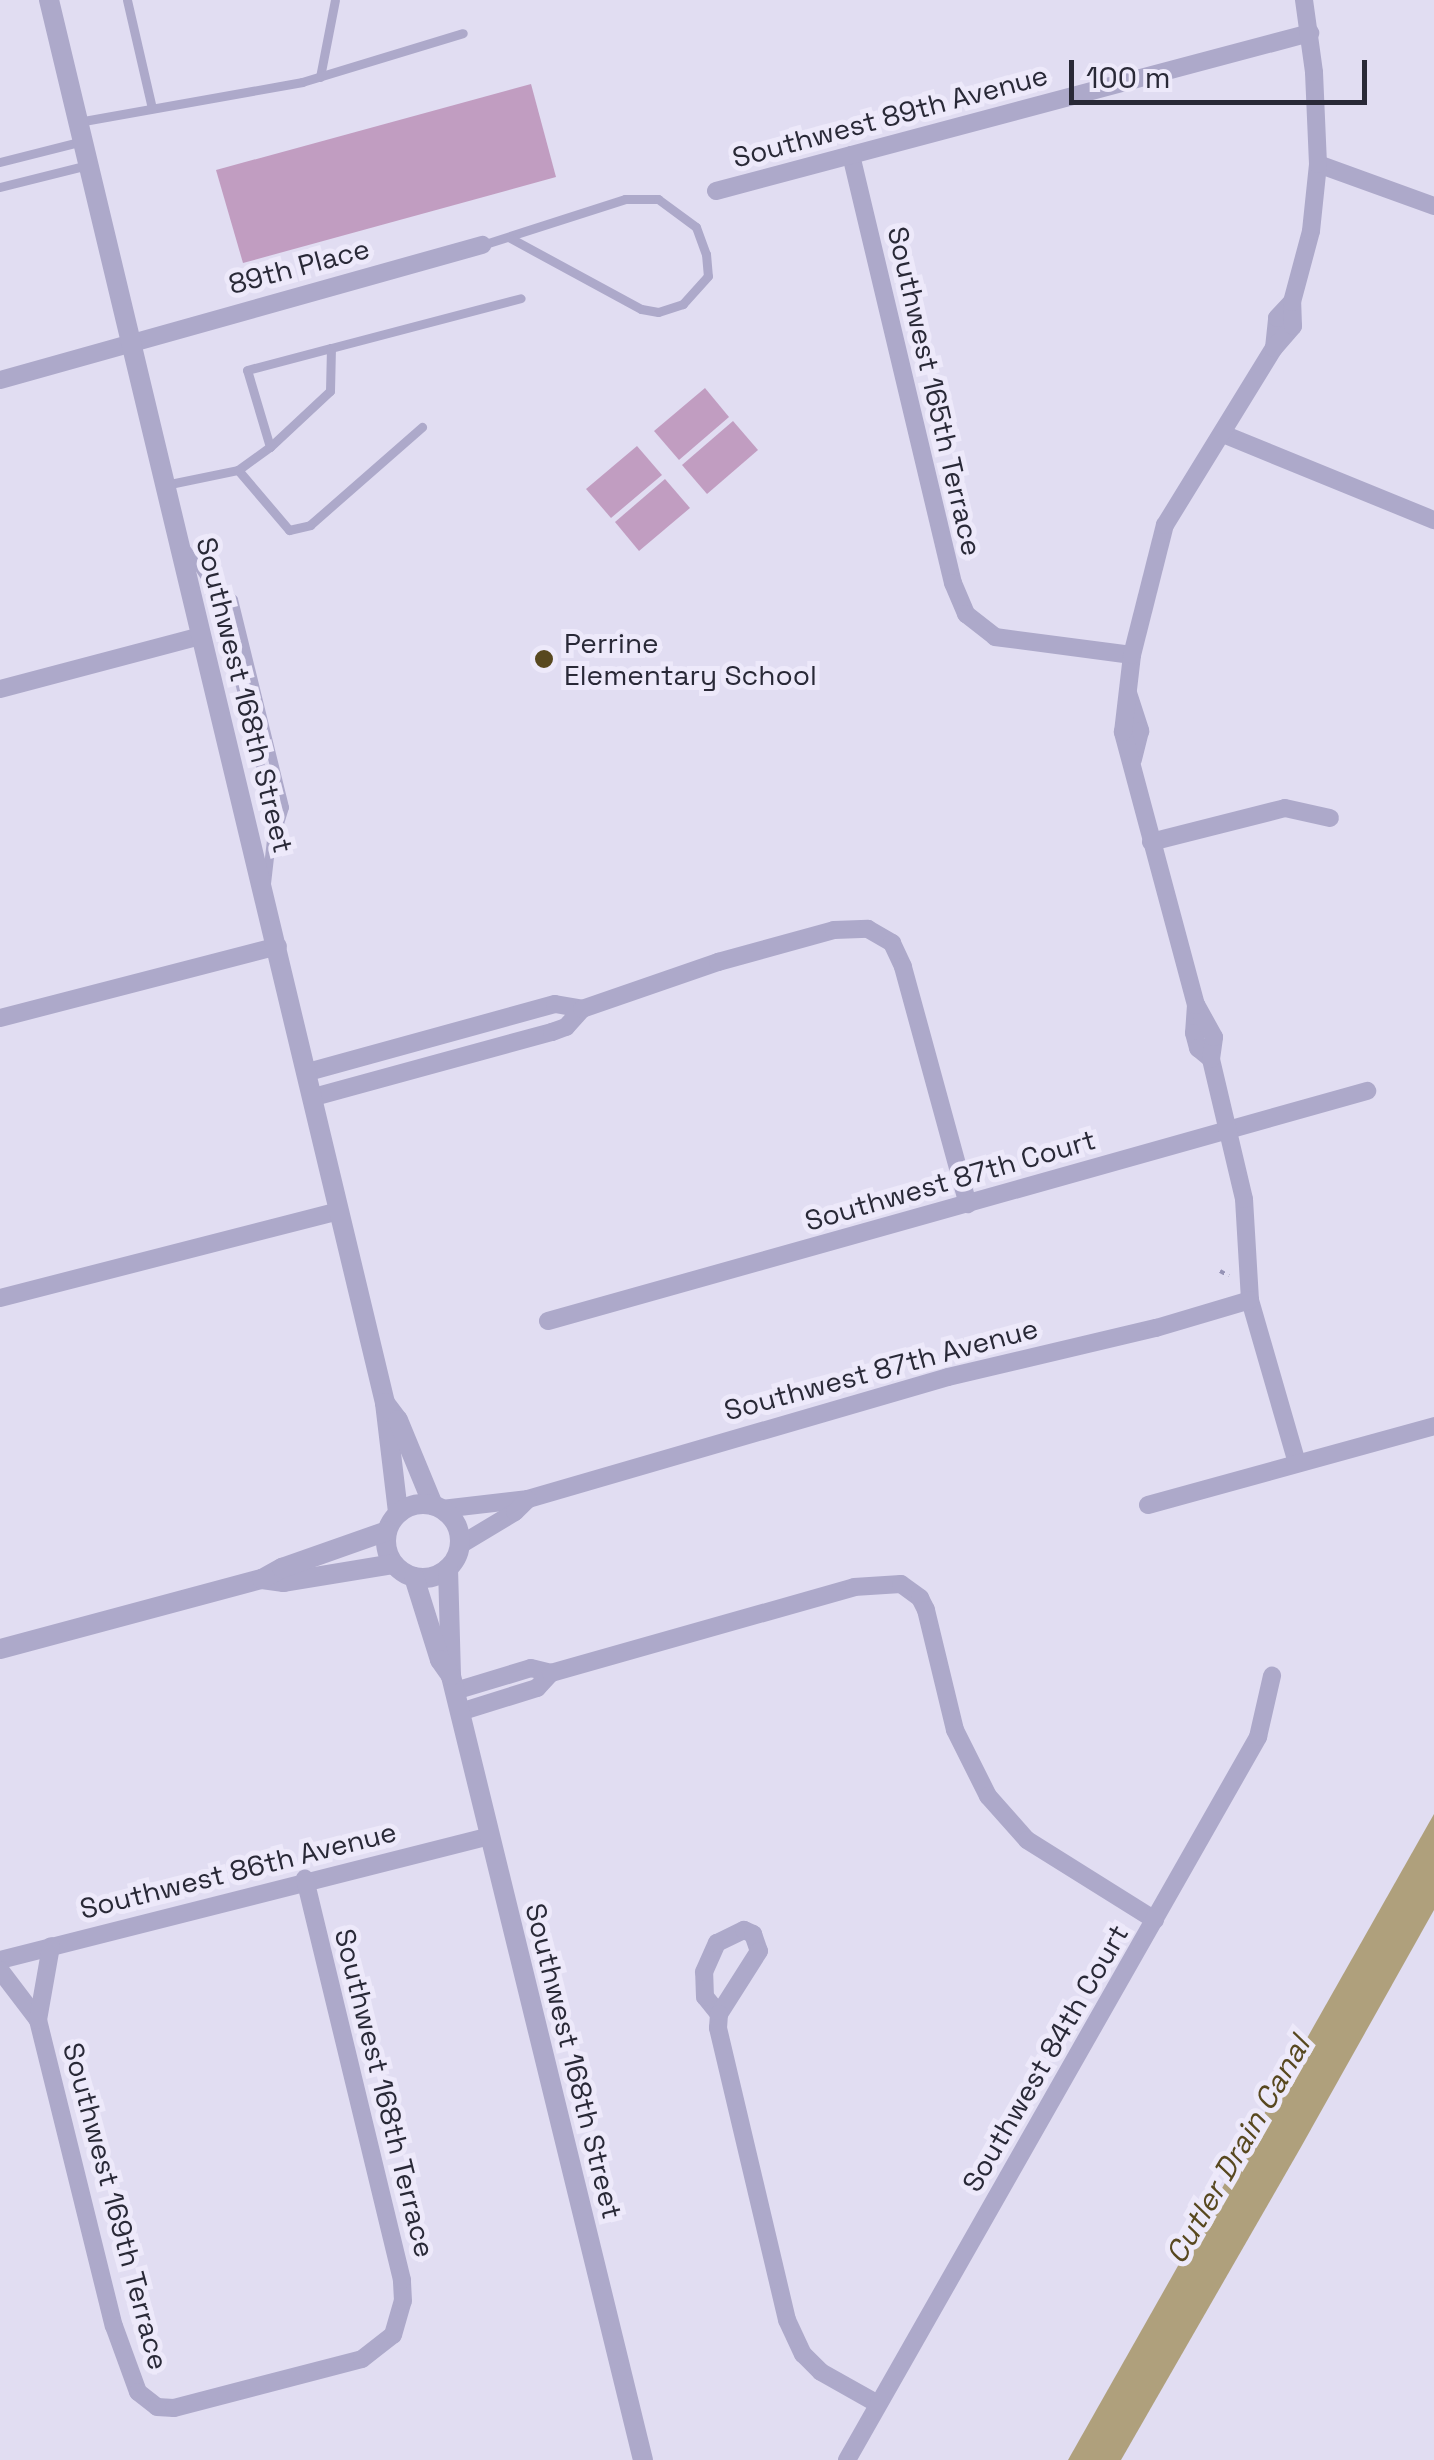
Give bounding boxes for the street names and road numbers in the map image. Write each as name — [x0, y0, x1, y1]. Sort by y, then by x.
street label: Southwest 89th Avenue — [728, 58, 1052, 174]
street label: Southwest 165th Terrace — [881, 223, 989, 559]
street label: 89th Place — [225, 231, 373, 301]
street label: Southwest 168th Street — [190, 534, 300, 856]
street label: Southwest 87th Court — [801, 1122, 1099, 1238]
street label: Southwest 87th Avenue — [720, 1311, 1042, 1427]
street label: Southwest 86th Avenue — [76, 1814, 400, 1926]
street label: Southwest 168th Street — [519, 1900, 629, 2222]
street label: Southwest 84th Court — [955, 1918, 1135, 2198]
street label: Southwest 168th Terrace — [328, 1925, 442, 2261]
street label: Southwest 169th Terrace — [56, 2038, 176, 2374]

